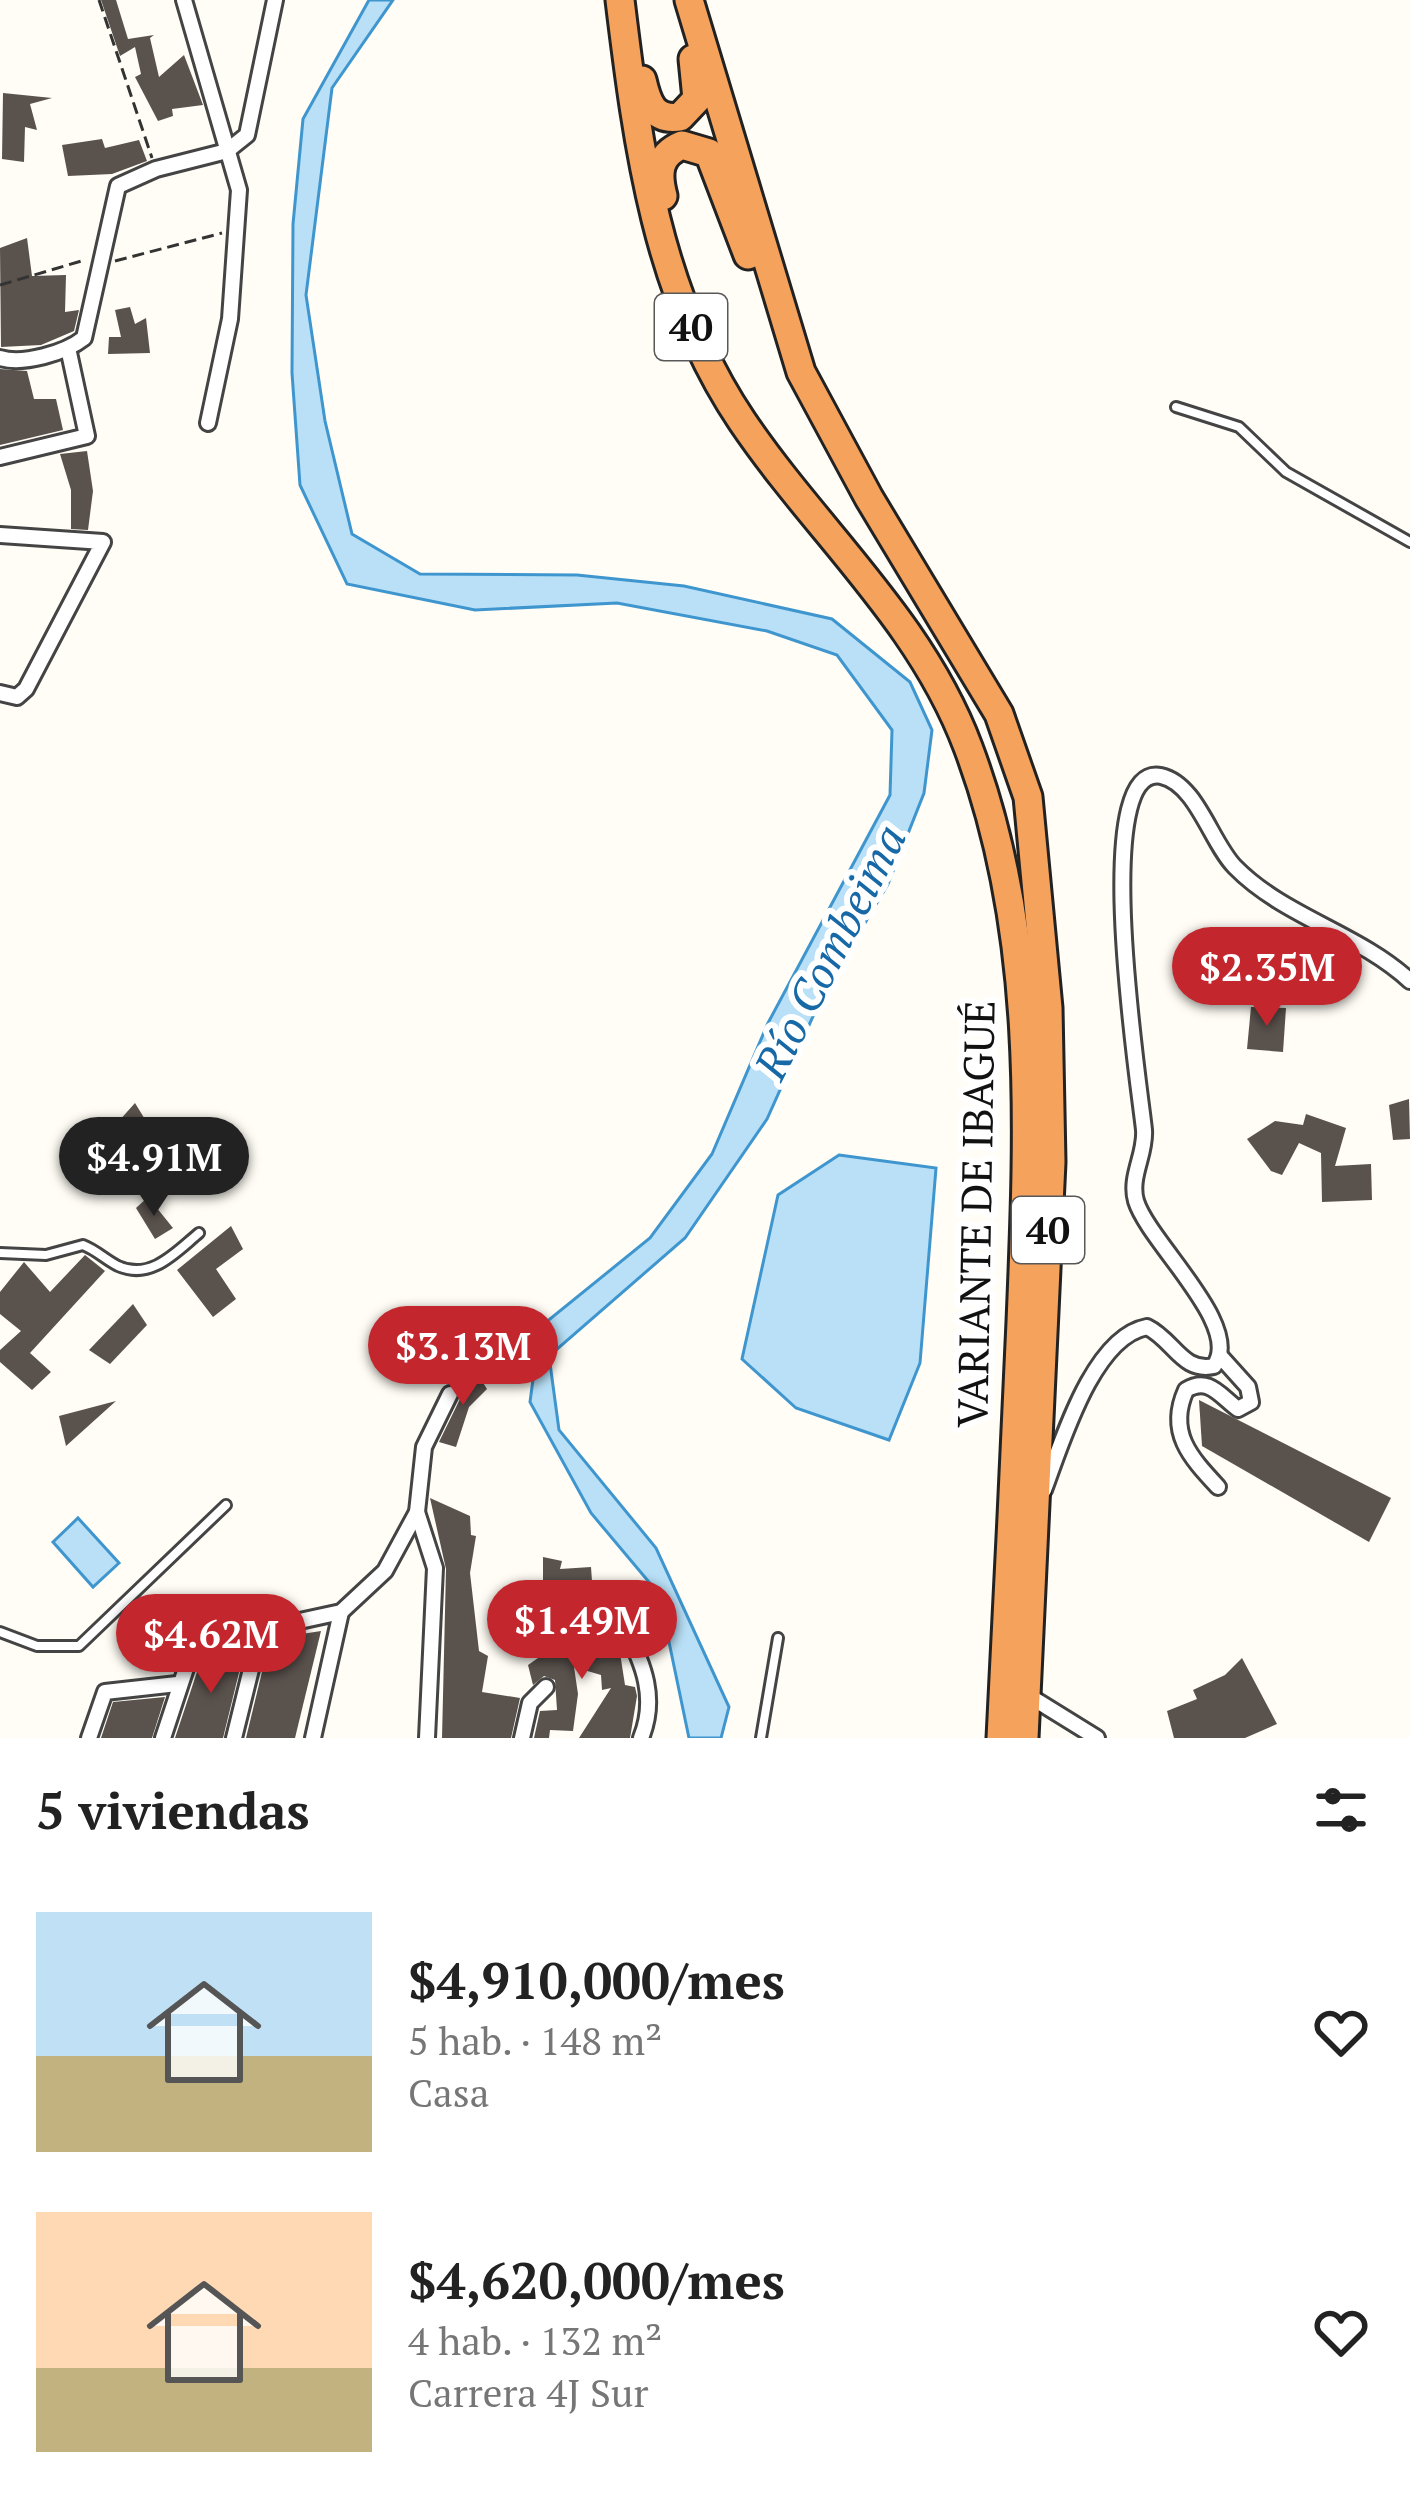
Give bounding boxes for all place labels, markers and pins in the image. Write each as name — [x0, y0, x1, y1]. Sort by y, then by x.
pin: $2.35M — [1169, 927, 1365, 1029]
pin: $4.91M — [56, 1117, 252, 1219]
pin: $3.13M — [365, 1306, 561, 1408]
pin: $1.49M — [484, 1580, 680, 1682]
pin: $4.62M — [113, 1594, 309, 1696]

